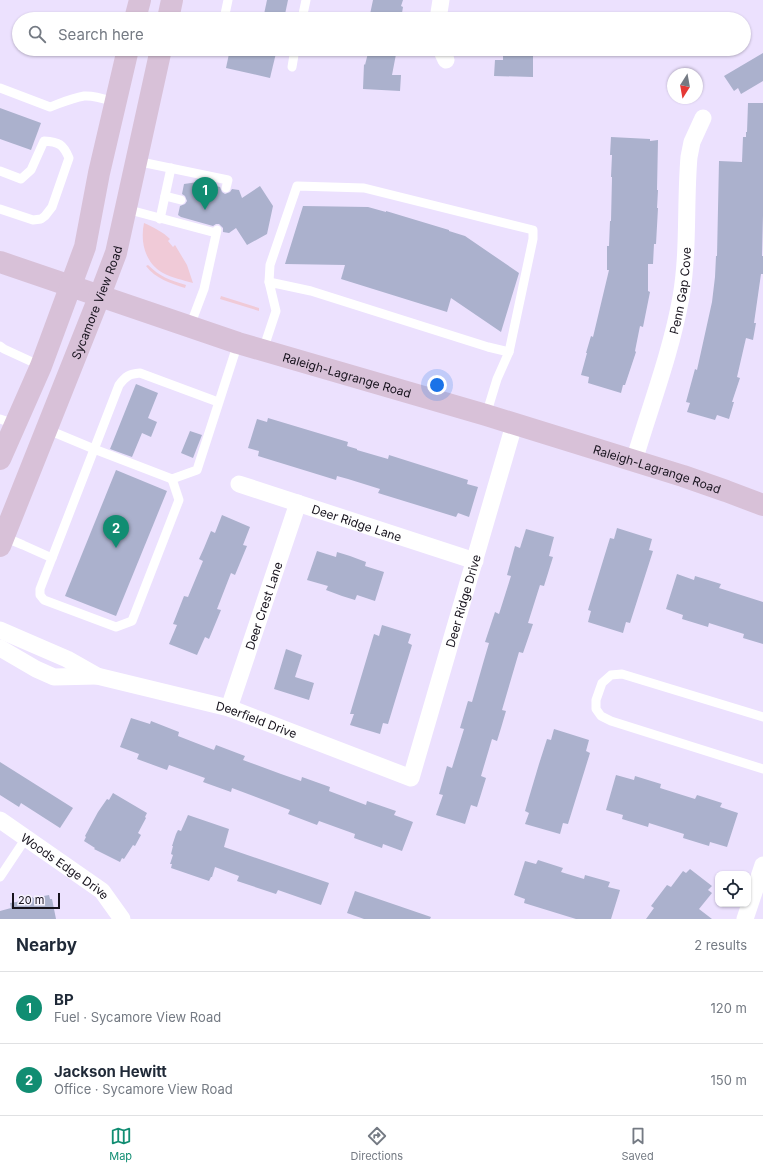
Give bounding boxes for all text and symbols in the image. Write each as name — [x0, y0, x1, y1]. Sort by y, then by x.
search box — [12, 12, 751, 56]
icon: search — [26, 23, 48, 45]
text: Search here — [58, 25, 144, 44]
north arrow — [667, 68, 703, 104]
pin: 1 — [192, 177, 218, 210]
street label: Sycamore View Road — [68, 244, 125, 361]
street label: Penn Gap Cove — [666, 247, 693, 336]
street label: Raleigh-Lagrange Road — [281, 349, 413, 400]
your location — [427, 375, 447, 395]
street label: Raleigh-Lagrange Road — [591, 441, 723, 496]
street label: Deer Ridge Lane — [310, 501, 404, 544]
pin: 2 — [103, 515, 129, 548]
street label: Deer Ridge Drive — [442, 552, 483, 649]
street label: Deer Crest Lane — [242, 560, 285, 652]
street label: Deerfield Drive — [215, 698, 299, 741]
street label: Woods Edge Drive — [18, 830, 113, 902]
map controls — [715, 871, 751, 907]
button: locate — [715, 871, 751, 907]
scale bar — [12, 891, 60, 910]
text: 20 m — [18, 893, 44, 907]
text: Nearby — [16, 935, 77, 955]
text: 2 results — [694, 937, 747, 953]
text: BP — [54, 990, 74, 1009]
text: 1 — [26, 1000, 32, 1016]
text: 120 m — [711, 1000, 747, 1016]
text: Fuel · Sycamore View Road — [54, 1009, 221, 1025]
text: Jackson Hewitt — [54, 1062, 167, 1081]
text: 2 — [25, 1072, 33, 1088]
text: 150 m — [711, 1072, 747, 1088]
text: Office · Sycamore View Road — [54, 1081, 233, 1097]
tab: Map — [109, 1125, 132, 1163]
tab: Directions — [351, 1125, 403, 1163]
tab: Saved — [622, 1125, 654, 1163]

